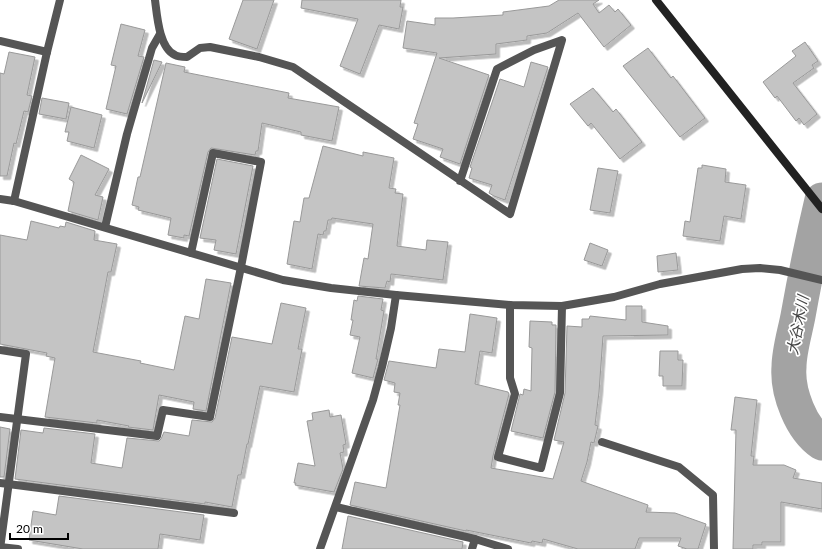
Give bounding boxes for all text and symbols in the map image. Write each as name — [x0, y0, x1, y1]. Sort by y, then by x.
water label: 大谷木川 — [782, 292, 812, 356]
scale bar — [10, 515, 68, 541]
text: 20 m — [16, 521, 43, 536]

